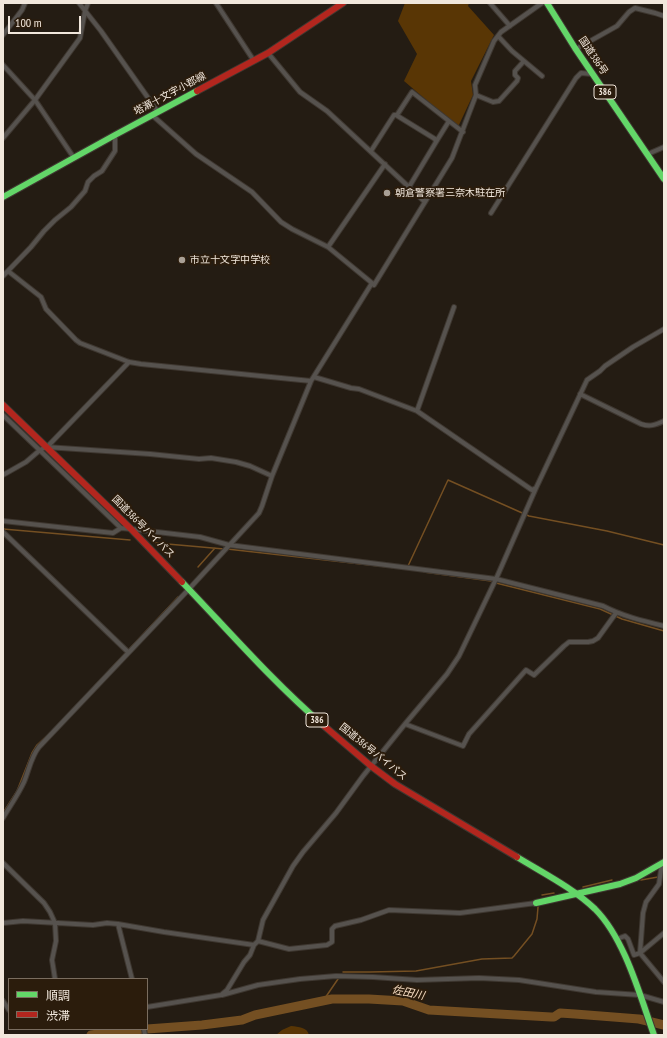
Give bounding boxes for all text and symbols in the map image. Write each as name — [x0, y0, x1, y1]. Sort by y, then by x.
scale bar — [10, 8, 83, 34]
text: 100 m — [15, 15, 42, 30]
street label: 国道386号 — [576, 35, 610, 77]
street label: 塔瀬十文字小郡線 — [132, 70, 208, 118]
road number: 386 — [594, 85, 616, 99]
place label: 朝倉警察署三奈木駐在所 — [395, 187, 505, 199]
marker: 朝倉警察署三奈木駐在所 — [382, 188, 392, 198]
place label: 市立十文字中学校 — [190, 254, 270, 266]
marker: 市立十文字中学校 — [177, 255, 187, 265]
street label: 国道386号バイパス — [109, 493, 177, 561]
road number: 386 — [306, 713, 328, 727]
street label: 国道386号バイパス — [337, 721, 409, 783]
legend — [8, 978, 148, 1030]
water label: 佐田川 — [390, 983, 426, 1003]
text: 順調 — [46, 988, 70, 1003]
text: 渋滞 — [46, 1008, 70, 1023]

